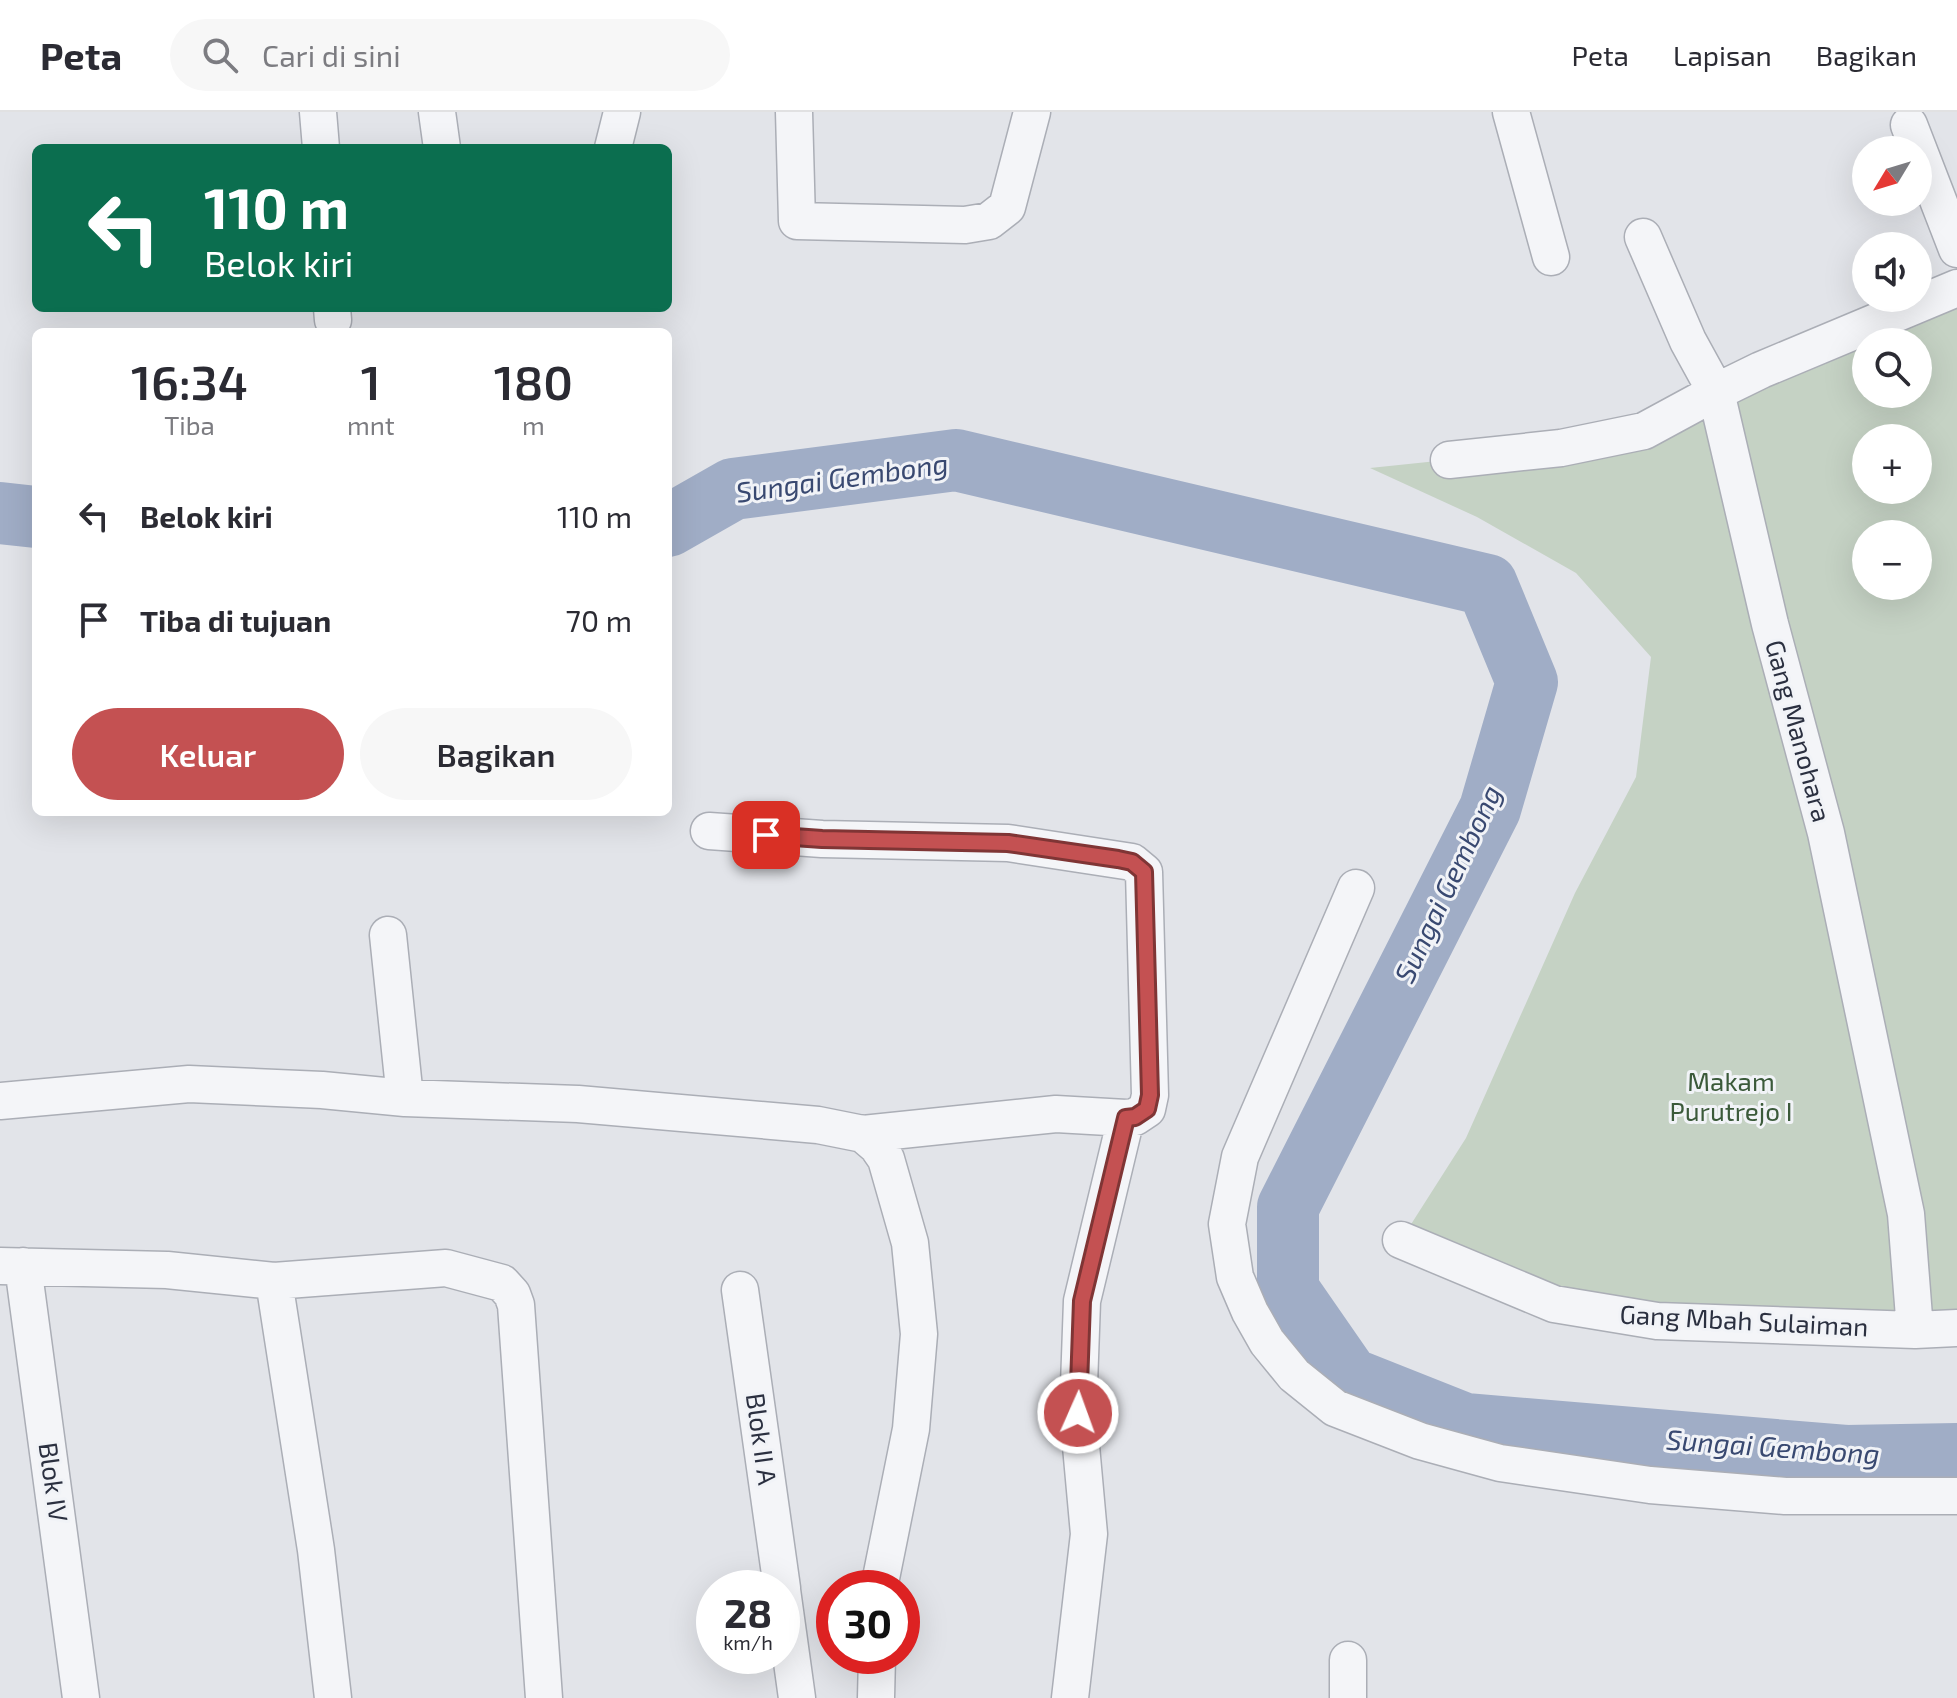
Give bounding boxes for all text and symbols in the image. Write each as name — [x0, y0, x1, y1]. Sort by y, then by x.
search box — [170, 19, 730, 91]
text: Peta — [40, 32, 122, 78]
icon: search — [198, 33, 242, 77]
text: Cari di sini — [262, 37, 401, 73]
text: Peta — [1572, 38, 1629, 72]
text: Lapisan — [1673, 38, 1772, 72]
text: Bagikan — [1816, 38, 1917, 72]
north arrow — [1852, 136, 1932, 216]
map controls — [1852, 136, 1932, 600]
text: 110 m — [204, 173, 349, 240]
icon: left — [72, 176, 176, 280]
button: sound — [1852, 232, 1932, 312]
text: Belok kiri — [204, 241, 353, 284]
button: search — [1852, 328, 1932, 408]
text: 16:34 — [131, 352, 248, 410]
text: 1 — [361, 352, 381, 410]
text: 180 — [494, 352, 573, 410]
text: Tiba — [164, 409, 215, 440]
text: mnt — [347, 409, 395, 440]
text: m — [522, 409, 545, 440]
button: + — [1852, 424, 1932, 504]
water label: Sungai Gembong — [734, 445, 950, 509]
icon: left — [72, 494, 116, 538]
text: Belok kiri — [140, 498, 273, 534]
text: 110 m — [557, 498, 632, 534]
button: − — [1852, 520, 1932, 600]
icon: arrive — [72, 598, 116, 642]
text: Tiba di tujuan — [140, 602, 331, 638]
text: 70 m — [566, 602, 632, 638]
street label: Gang Manohara — [1760, 636, 1839, 825]
button: Keluar — [72, 708, 344, 800]
button: Bagikan — [360, 708, 632, 800]
water label: Sungai Gembong — [1386, 779, 1508, 988]
pin — [732, 801, 800, 869]
icon: arrive — [744, 813, 788, 857]
park label: Makam Purutrejo I — [1669, 1065, 1793, 1126]
street label: Gang Mbah Sulaiman — [1619, 1298, 1869, 1341]
position arrow — [1036, 1371, 1120, 1455]
street label: Blok II A — [741, 1391, 784, 1487]
water label: Sungai Gembong — [1665, 1422, 1881, 1470]
street label: Blok IV — [34, 1440, 75, 1524]
speed limit sign: 30 — [816, 1570, 920, 1674]
text: 28 — [724, 1588, 772, 1636]
text: km/h — [723, 1630, 773, 1654]

